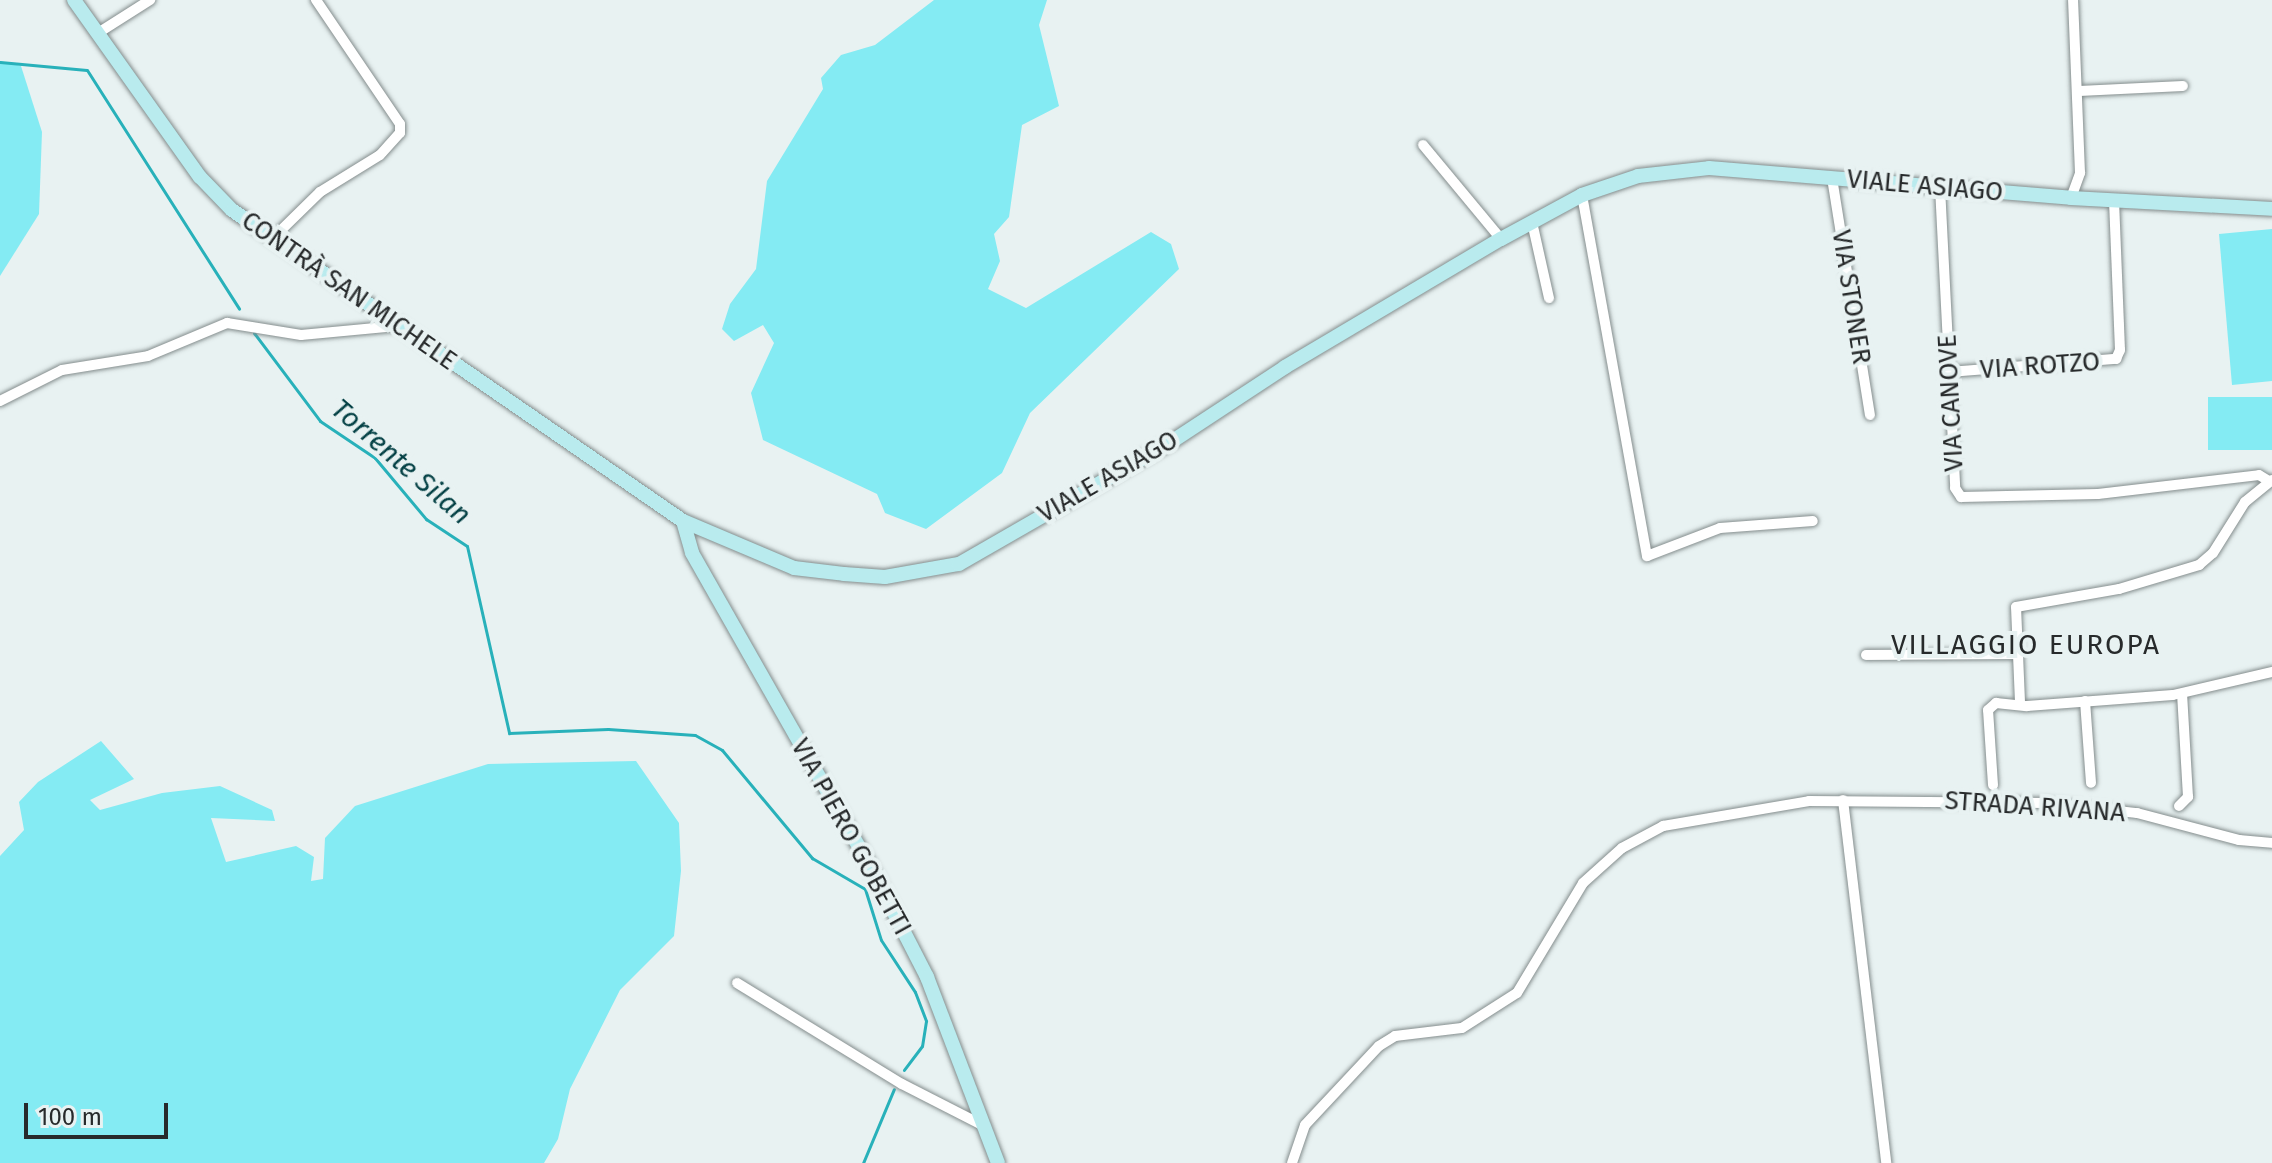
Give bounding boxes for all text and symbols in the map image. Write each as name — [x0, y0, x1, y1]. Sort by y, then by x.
street label: VIALE ASIAGO — [1846, 164, 2004, 208]
street label: CONTRÀ SAN MICHELE — [236, 205, 462, 377]
street label: VIA STONER — [1825, 228, 1877, 366]
street label: VIA CANOVE — [1932, 334, 1970, 472]
street label: VIA ROTZO — [1979, 346, 2101, 386]
water label: Torrente Silan — [324, 392, 478, 532]
street label: VIALE ASIAGO — [1032, 424, 1184, 530]
district label: VILLAGGIO EUROPA — [1891, 628, 2161, 662]
street label: VIA PIERO GOBETTI — [784, 733, 918, 941]
street label: STRADA RIVANA — [1944, 785, 2126, 829]
scale bar — [28, 1087, 172, 1137]
text: 100 m — [38, 1103, 102, 1131]

